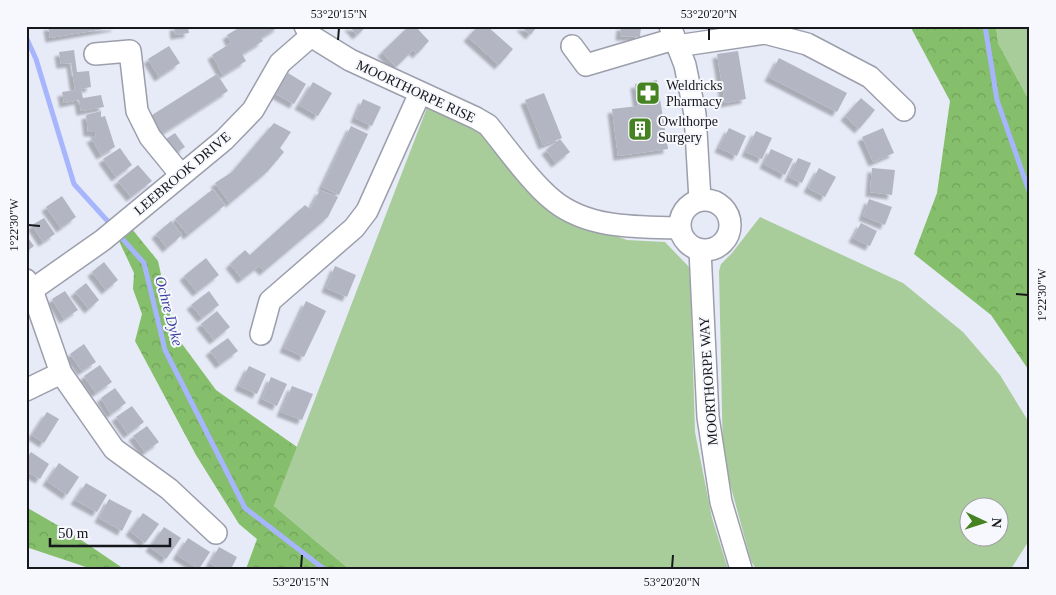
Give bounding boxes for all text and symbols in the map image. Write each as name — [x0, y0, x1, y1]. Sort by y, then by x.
text: 53°20'15"N — [311, 7, 368, 21]
text: 53°20'20"N — [681, 7, 738, 21]
street label: MOORTHORPE RISE — [354, 57, 478, 126]
place label: Weldricks Pharmacy — [666, 78, 722, 109]
pharmacy icon: Weldricks Pharmacy — [635, 80, 661, 106]
place label: Owlthorpe Surgery — [658, 114, 718, 145]
building icon: Owlthorpe Surgery — [627, 116, 653, 142]
street label: LEEBROOK DRIVE — [131, 129, 233, 218]
text: 1°22'30"W — [7, 198, 21, 252]
text: 1°22'30"W — [1035, 268, 1049, 322]
water label: Ochre Dyke — [152, 274, 186, 348]
street label: MOORTHORPE WAY — [697, 316, 720, 446]
north arrow — [958, 498, 1008, 548]
scale bar — [50, 515, 170, 547]
text: N — [989, 517, 1004, 528]
text: 50 m — [58, 525, 89, 541]
text: 53°20'15"N — [273, 575, 330, 589]
text: 53°20'20"N — [644, 575, 701, 589]

